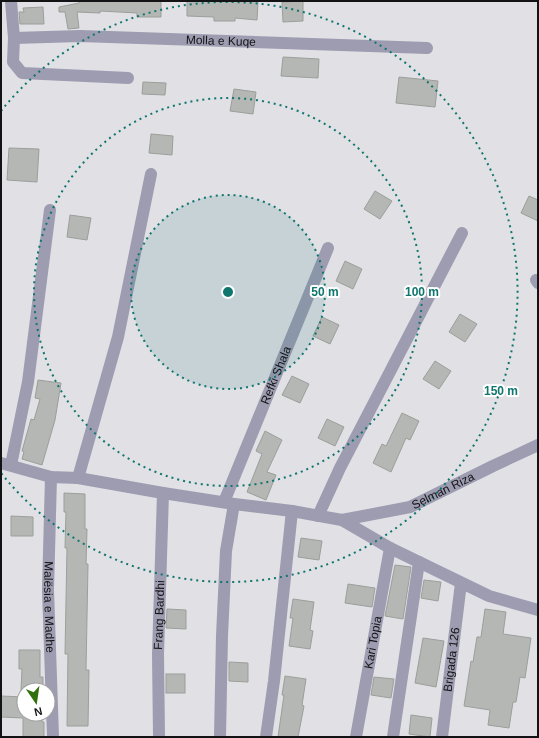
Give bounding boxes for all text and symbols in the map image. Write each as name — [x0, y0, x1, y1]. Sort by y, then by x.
street label: Molla e Kuqe — [186, 33, 257, 49]
centre of rings — [221, 285, 235, 299]
text: 50 m — [311, 285, 339, 299]
text: 100 m — [405, 285, 439, 299]
street label: Refki Shala — [258, 344, 294, 406]
text: 150 m — [484, 384, 518, 398]
street label: Selman Riza — [409, 469, 477, 512]
street label: Malësia e Madhe — [41, 561, 57, 653]
street label: Frang Bardhi — [151, 580, 167, 650]
street label: Kari Topia — [361, 615, 385, 670]
street label: Brigada 126 — [441, 626, 463, 693]
north arrow — [16, 682, 56, 722]
text: N — [33, 705, 43, 718]

